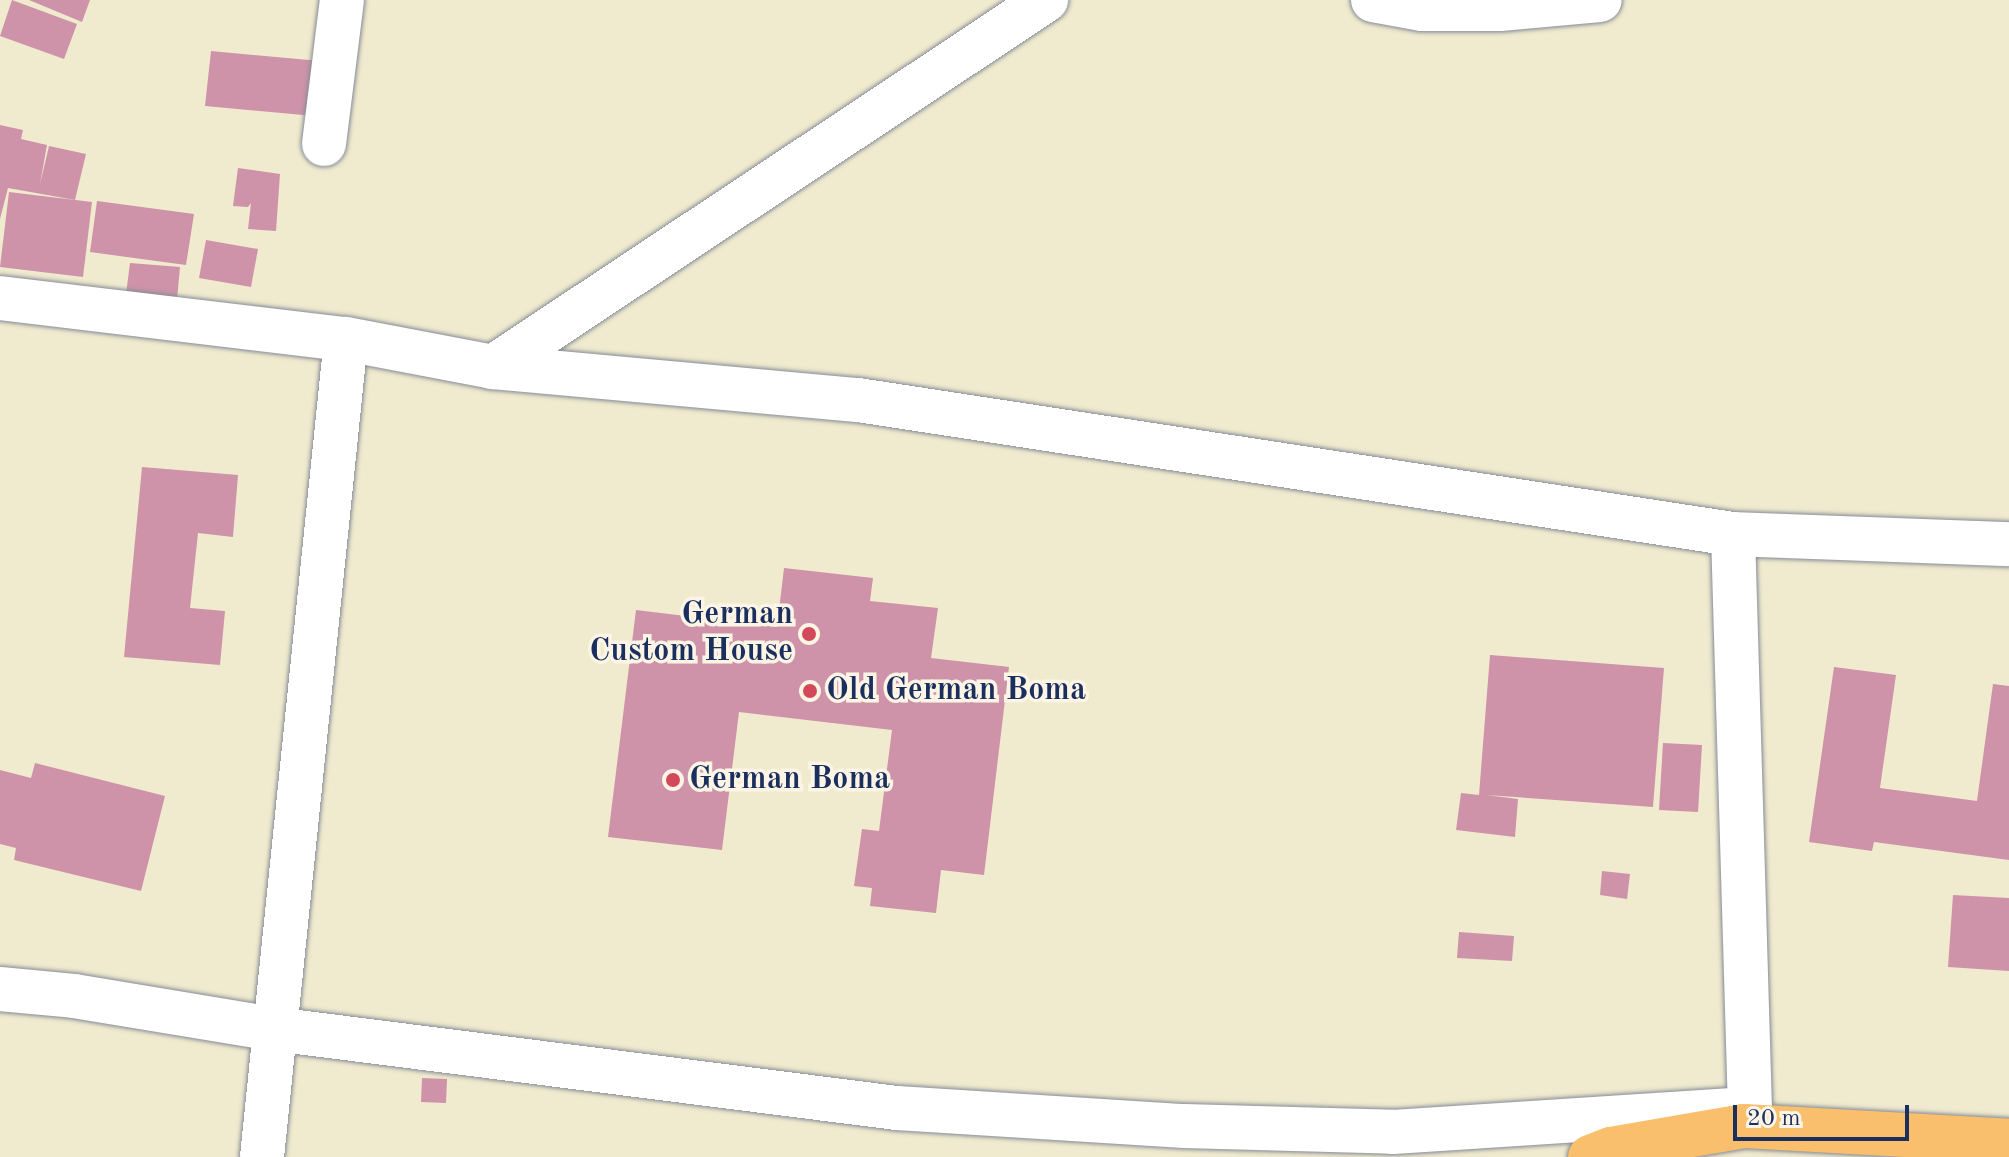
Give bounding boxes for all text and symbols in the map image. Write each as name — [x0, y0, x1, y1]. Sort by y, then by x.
place label: German Custom House — [589, 597, 793, 672]
marker: German Custom House — [800, 625, 818, 643]
place label: Old German Boma — [826, 672, 1086, 710]
marker: Old German Boma — [801, 682, 819, 700]
place label: German Boma — [689, 761, 890, 799]
marker: German Boma — [664, 771, 682, 789]
scale bar — [1737, 1089, 1913, 1139]
text: 20 m — [1747, 1107, 1801, 1131]

